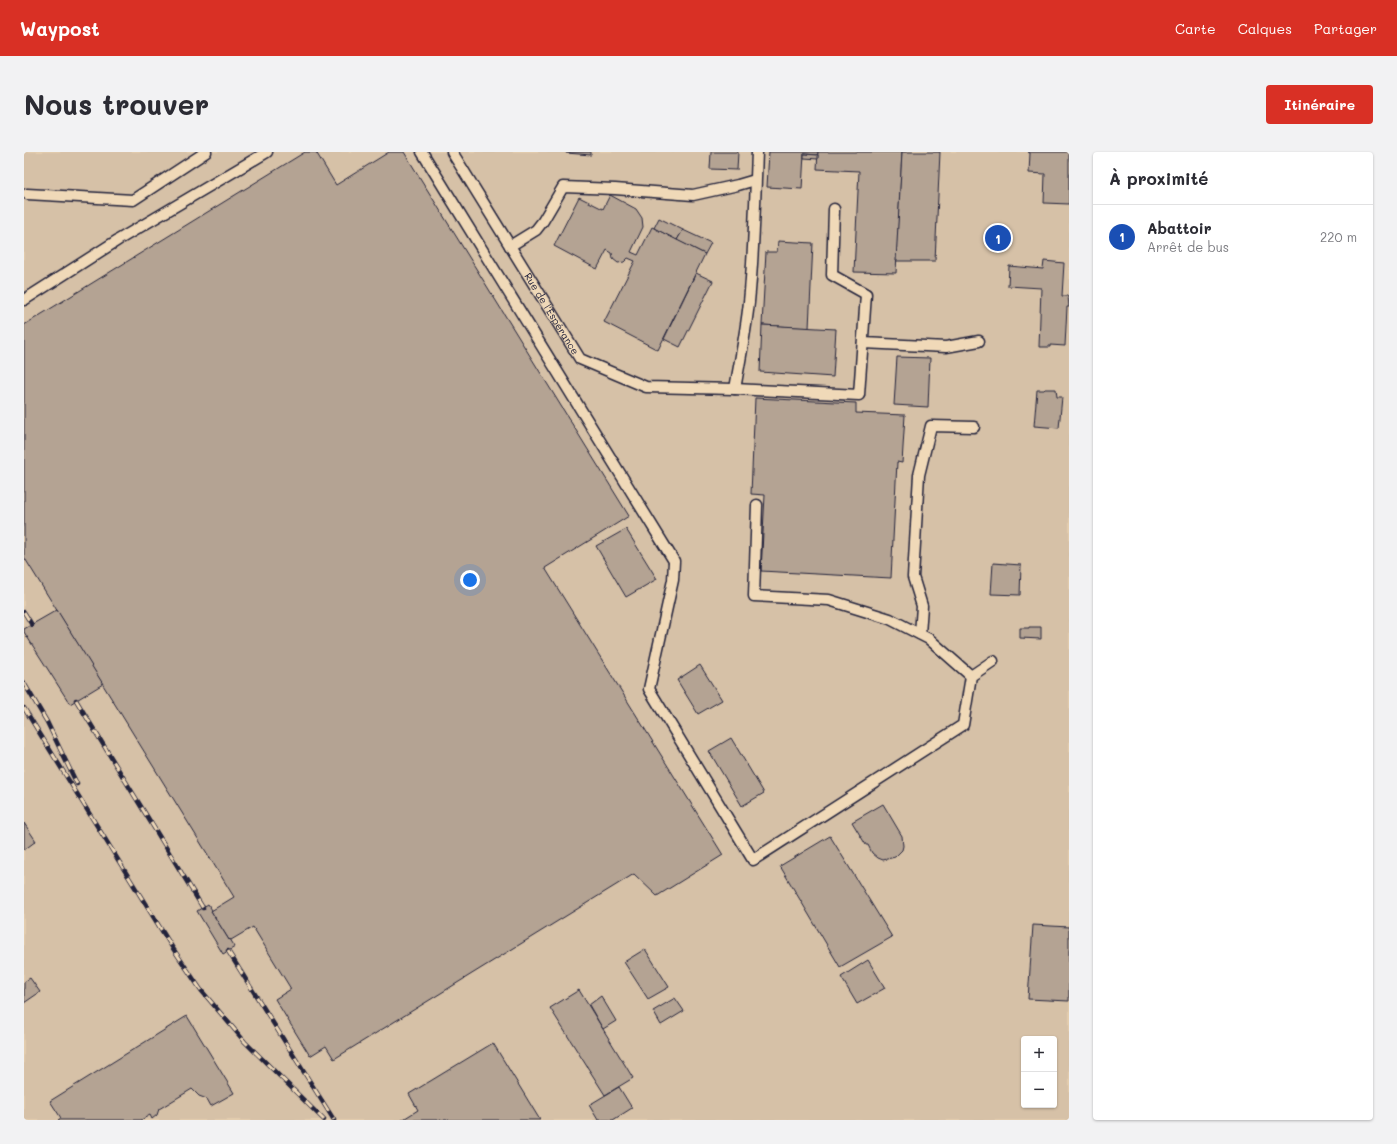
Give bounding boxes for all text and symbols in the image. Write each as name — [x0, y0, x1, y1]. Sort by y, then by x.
text: Waypost — [20, 16, 100, 41]
text: Carte — [1175, 19, 1216, 38]
text: Calques — [1238, 19, 1292, 38]
text: Partager — [1314, 19, 1377, 38]
button: Itinéraire — [1266, 85, 1373, 124]
text: Nous trouver — [24, 86, 209, 122]
text: À proximité — [1109, 167, 1208, 189]
text: Abattoir — [1147, 218, 1212, 238]
pin: 1 — [985, 223, 1011, 253]
text: 1 — [1119, 228, 1125, 245]
text: 220 m — [1320, 228, 1357, 245]
text: Arrêt de bus — [1147, 238, 1229, 255]
street label: Rue de l'Espérance — [521, 270, 583, 357]
your location — [460, 570, 480, 590]
map controls — [1021, 1036, 1057, 1108]
button: + — [1021, 1036, 1057, 1072]
button: − — [1021, 1072, 1057, 1108]

